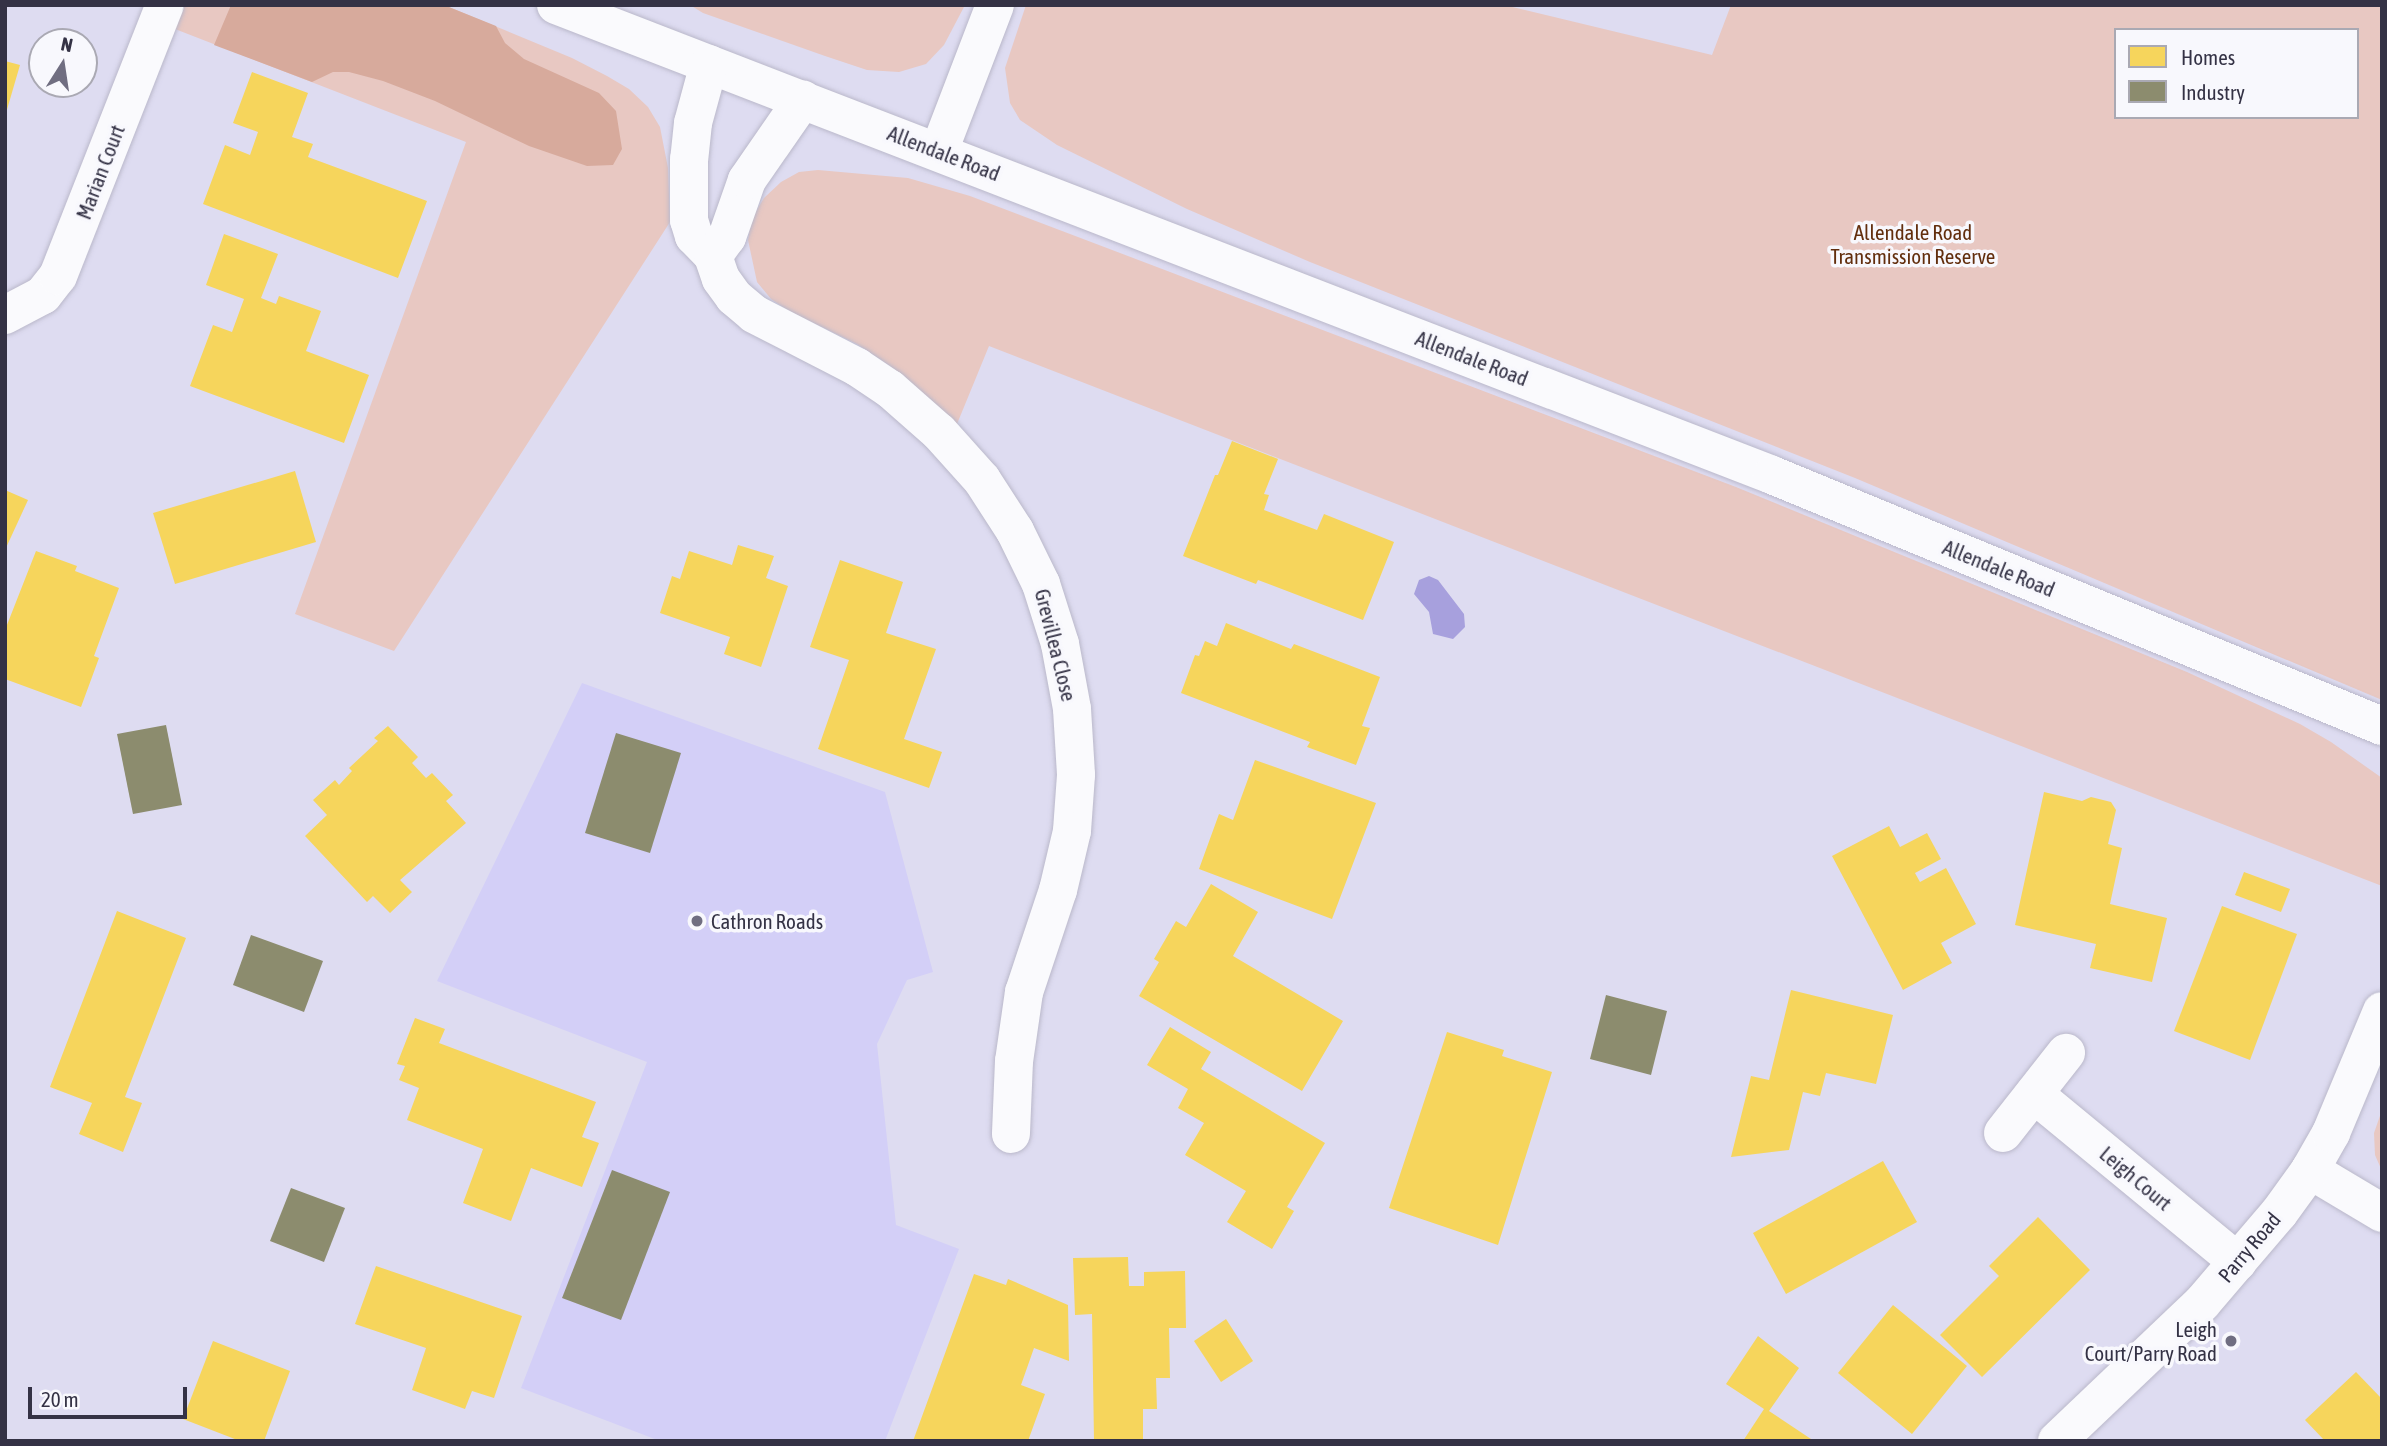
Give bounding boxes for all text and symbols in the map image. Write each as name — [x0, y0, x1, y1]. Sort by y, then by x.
north arrow — [28, 28, 98, 98]
legend — [2114, 28, 2359, 119]
text: N — [59, 32, 75, 56]
text: Homes — [2181, 45, 2235, 69]
text: Industry — [2181, 80, 2245, 104]
street label: Allendale Road — [884, 120, 1004, 186]
street label: Marian Court — [70, 121, 130, 223]
park label: Allendale Road Transmission Reserve — [1831, 219, 1995, 269]
street label: Allendale Road — [1412, 325, 1532, 391]
street label: Allendale Road — [1939, 534, 2059, 602]
street label: Grevillea Close — [1030, 586, 1082, 704]
place label: Cathron Roads — [711, 908, 823, 934]
marker: Cathron Roads — [689, 913, 705, 929]
street label: Leigh Court — [2095, 1141, 2177, 1215]
street label: Parry Road — [2212, 1207, 2286, 1287]
place label: Leigh Court/Parry Road — [2085, 1316, 2217, 1366]
marker: Leigh Court/Parry Road — [2223, 1333, 2239, 1349]
scale bar — [32, 1372, 191, 1416]
text: 20 m — [41, 1387, 79, 1411]

